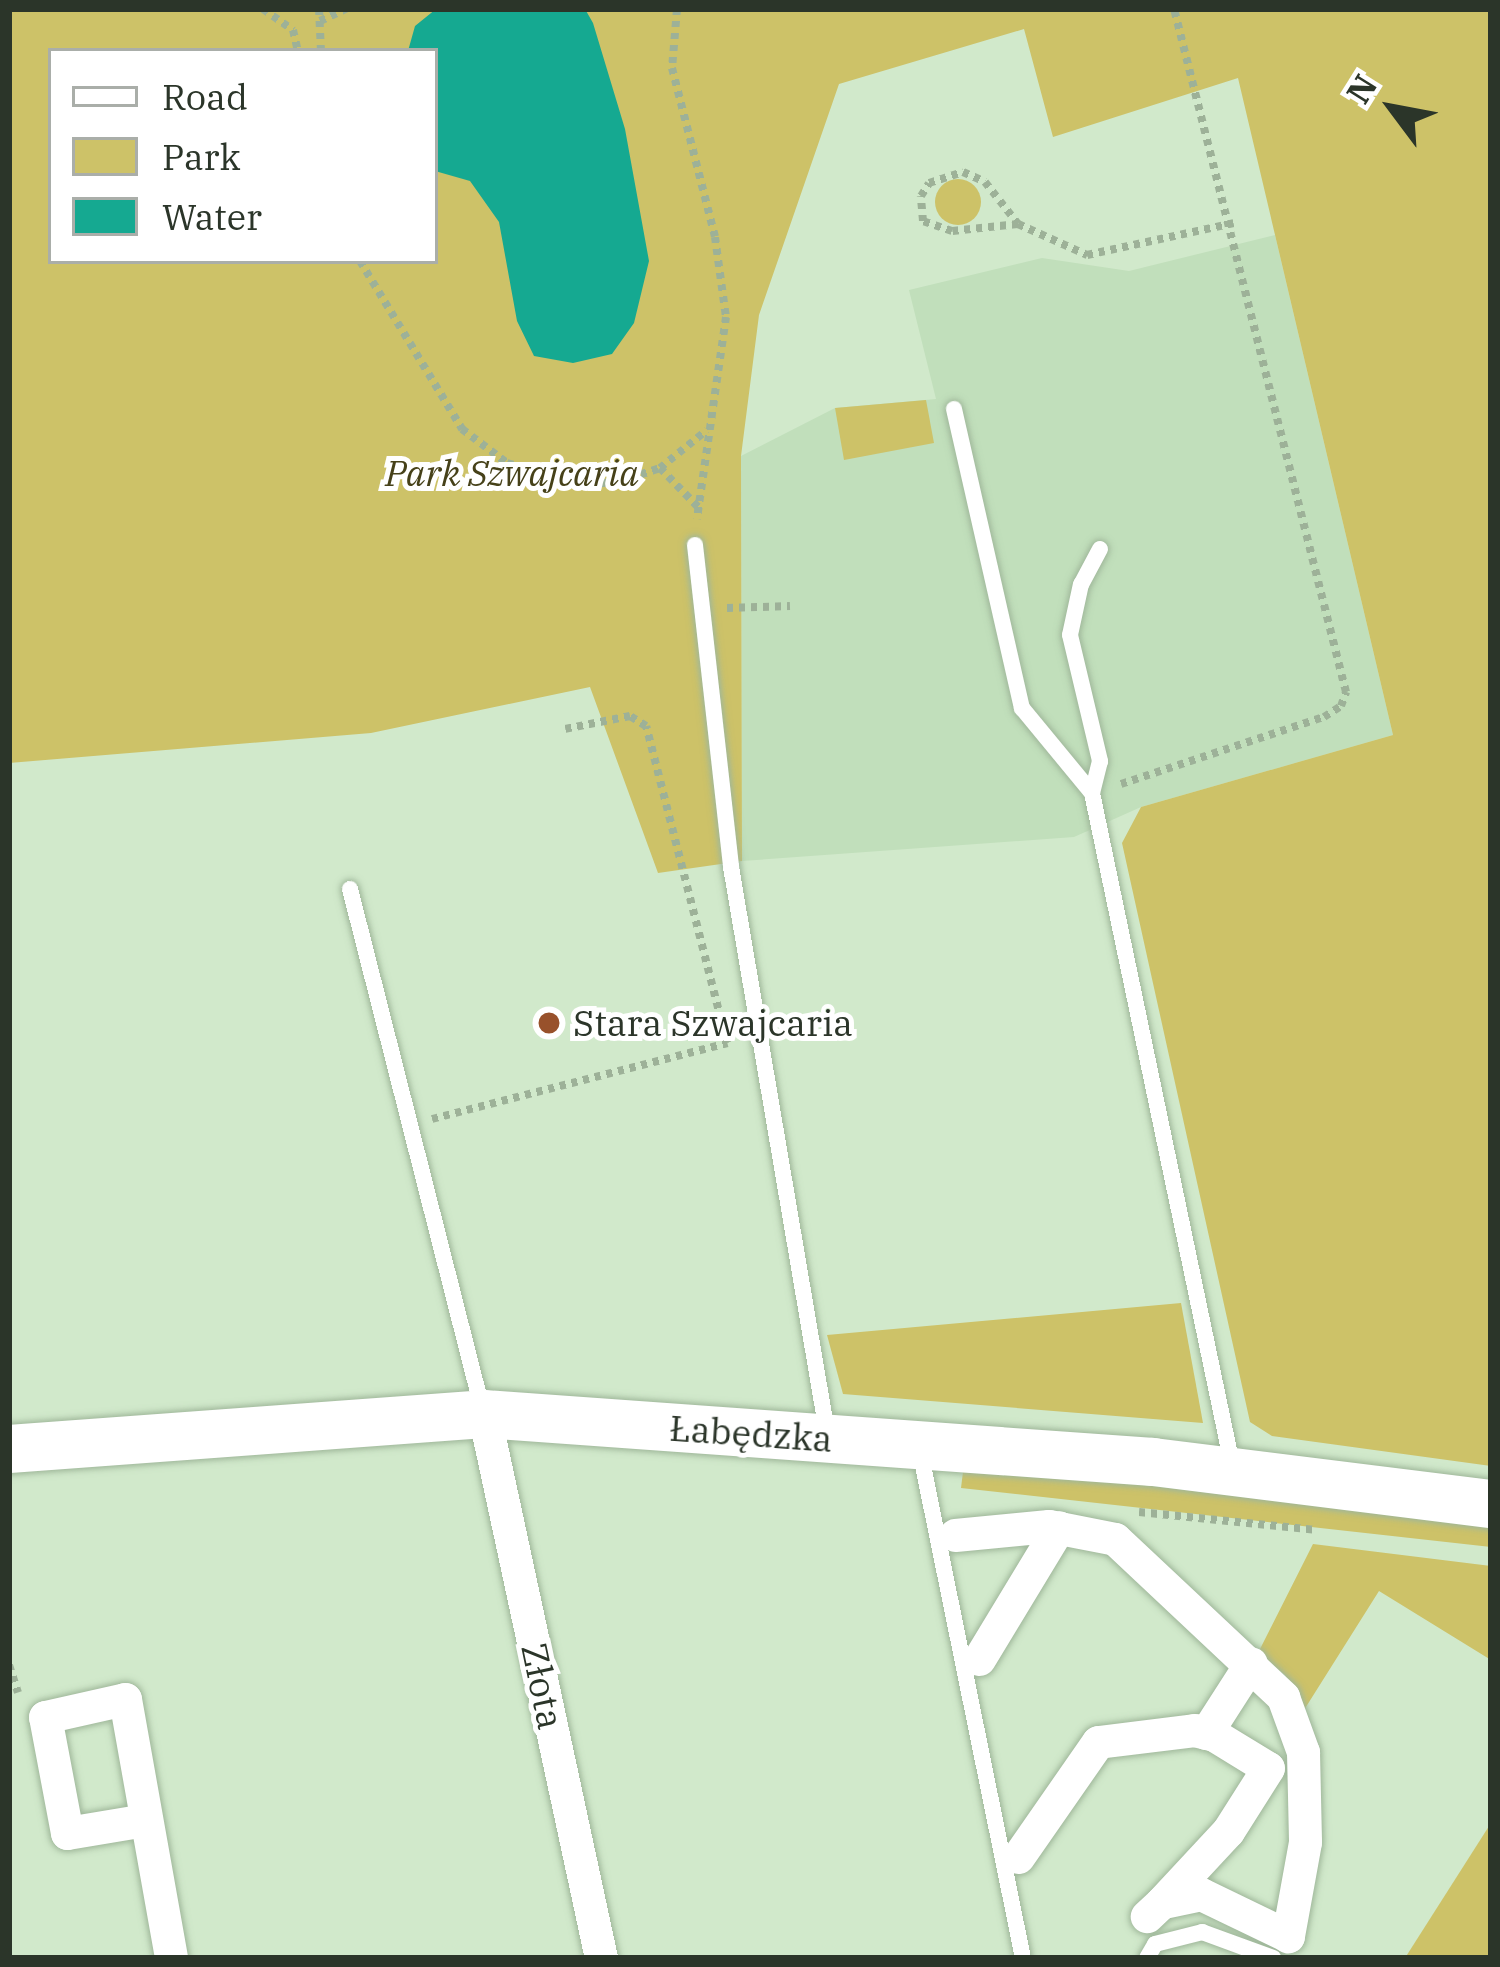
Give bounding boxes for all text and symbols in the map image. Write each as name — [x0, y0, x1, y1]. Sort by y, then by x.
legend — [48, 48, 438, 264]
north arrow — [1332, 48, 1452, 168]
text: N — [1336, 66, 1386, 111]
text: Road — [162, 73, 248, 120]
text: Park — [162, 133, 241, 180]
text: Water — [162, 193, 262, 240]
park label: Park Szwajcaria — [385, 451, 639, 495]
place label: Stara Szwajcaria — [573, 1001, 853, 1045]
marker: Stara Szwajcaria — [536, 1010, 562, 1036]
street label: Łabędzka — [668, 1406, 834, 1460]
street label: Złota — [513, 1639, 573, 1733]

